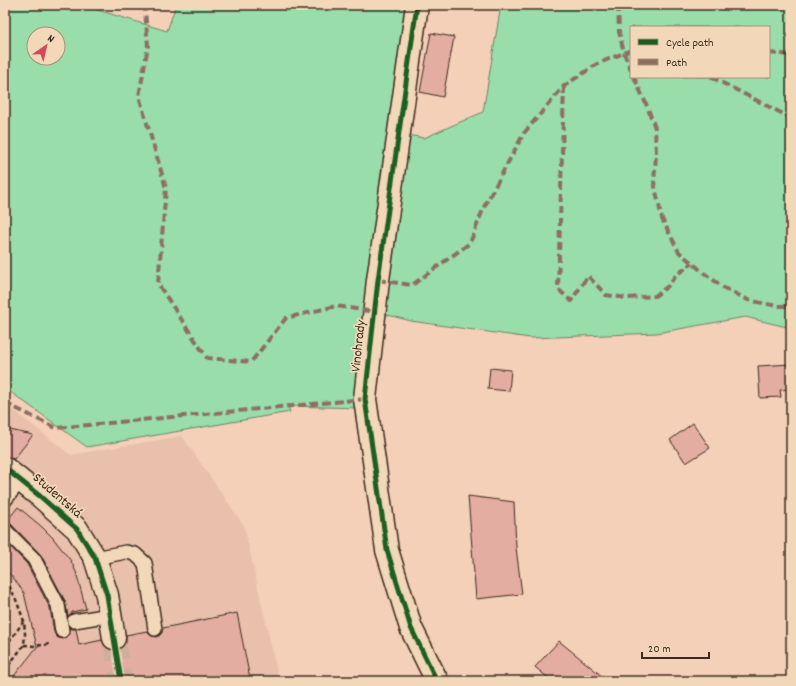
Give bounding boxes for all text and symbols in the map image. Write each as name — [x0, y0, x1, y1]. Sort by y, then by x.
north arrow — [26, 26, 66, 66]
legend — [630, 26, 770, 78]
text: N — [44, 31, 58, 48]
text: Cycle path — [666, 35, 714, 52]
text: Path — [666, 55, 687, 72]
street label: Vinohrady — [346, 319, 372, 373]
street label: Studentská — [28, 469, 86, 523]
scale bar — [642, 634, 709, 660]
text: 20 m — [648, 641, 671, 658]

